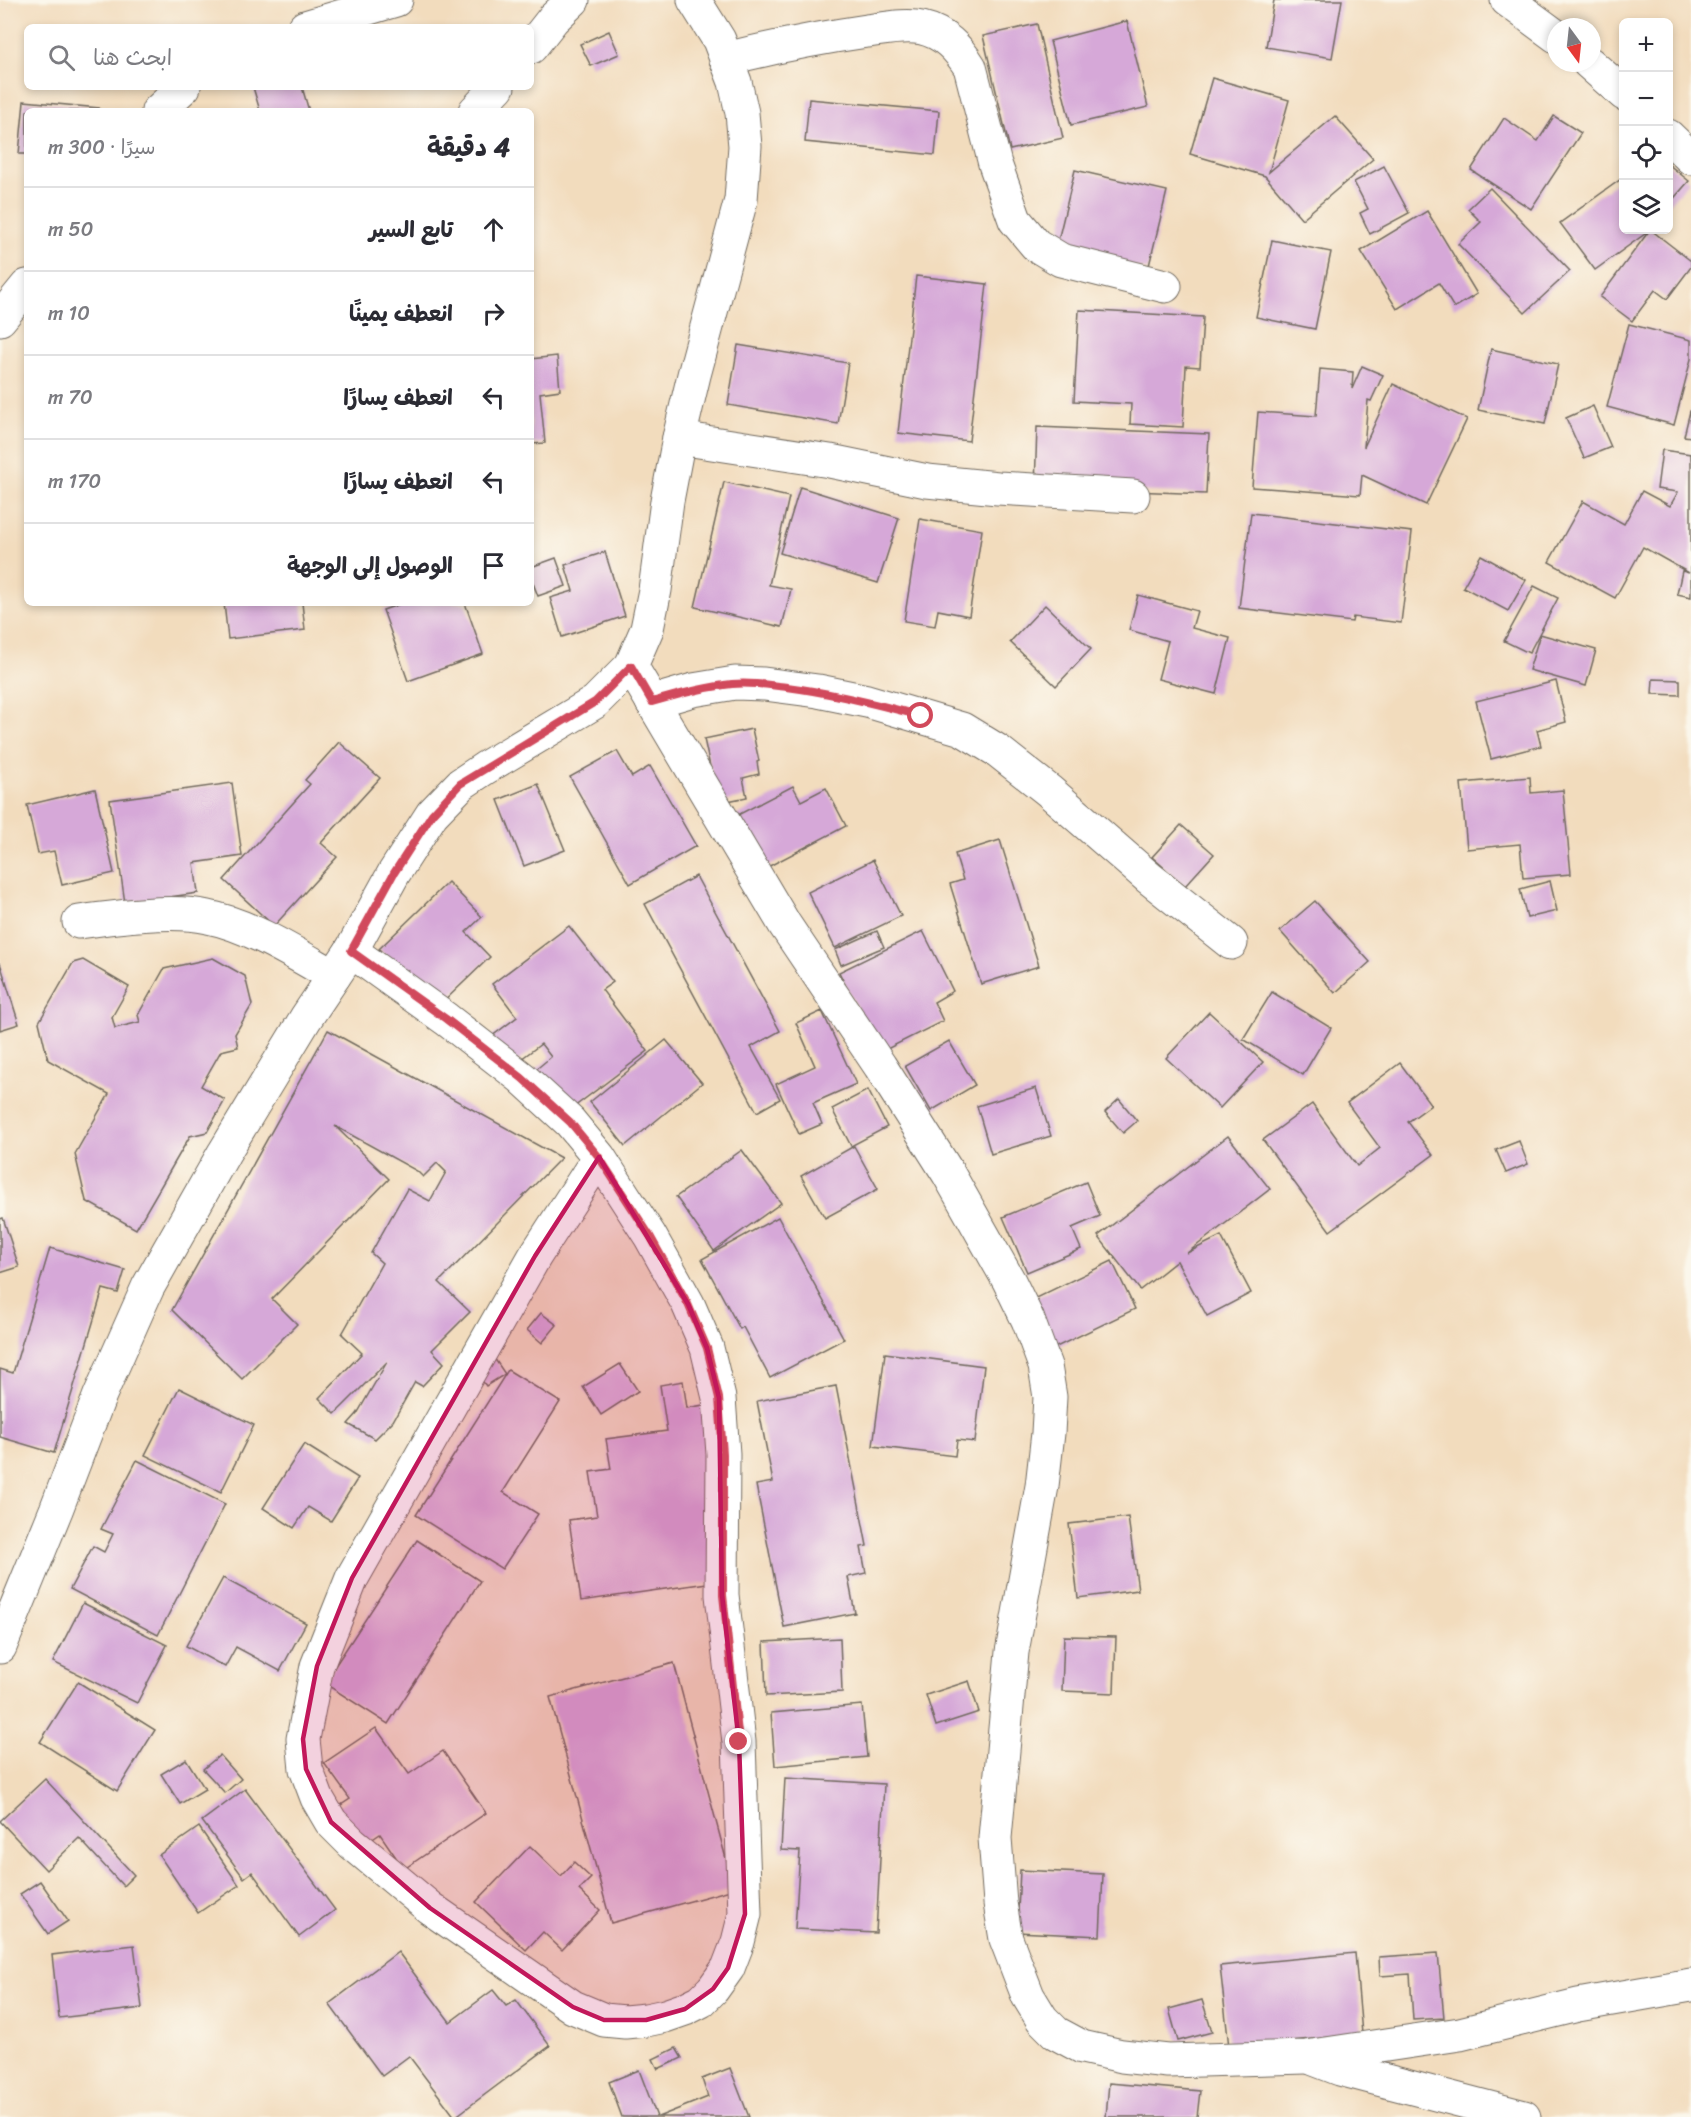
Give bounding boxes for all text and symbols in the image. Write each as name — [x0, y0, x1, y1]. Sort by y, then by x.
north arrow — [1547, 18, 1601, 72]
map controls — [1619, 18, 1673, 234]
button: + — [1619, 18, 1673, 72]
search box — [24, 24, 534, 90]
text: ابحث هنا — [93, 38, 172, 77]
icon: search — [45, 41, 78, 74]
button: − — [1619, 72, 1673, 126]
text: 4 دقيقة — [427, 124, 510, 170]
button: locate — [1619, 126, 1673, 180]
text: سيرًا · 300 m — [48, 130, 155, 165]
button: layers — [1619, 180, 1673, 234]
text: تابع السير — [369, 210, 453, 249]
text: 50 m — [48, 212, 93, 247]
icon: ahead — [477, 213, 510, 246]
text: انعطف يمينًا — [349, 294, 453, 333]
text: 10 m — [48, 296, 90, 331]
icon: right — [477, 297, 510, 330]
text: انعطف يسارًا — [343, 378, 453, 417]
text: 70 m — [48, 380, 93, 415]
icon: left — [477, 381, 510, 414]
text: انعطف يسارًا — [343, 462, 453, 501]
text: 170 m — [48, 464, 101, 499]
icon: left — [477, 465, 510, 498]
text: الوصول إلى الوجهة — [287, 546, 453, 585]
icon: arrive — [477, 549, 510, 582]
route start — [907, 702, 933, 728]
route end — [725, 1728, 751, 1754]

